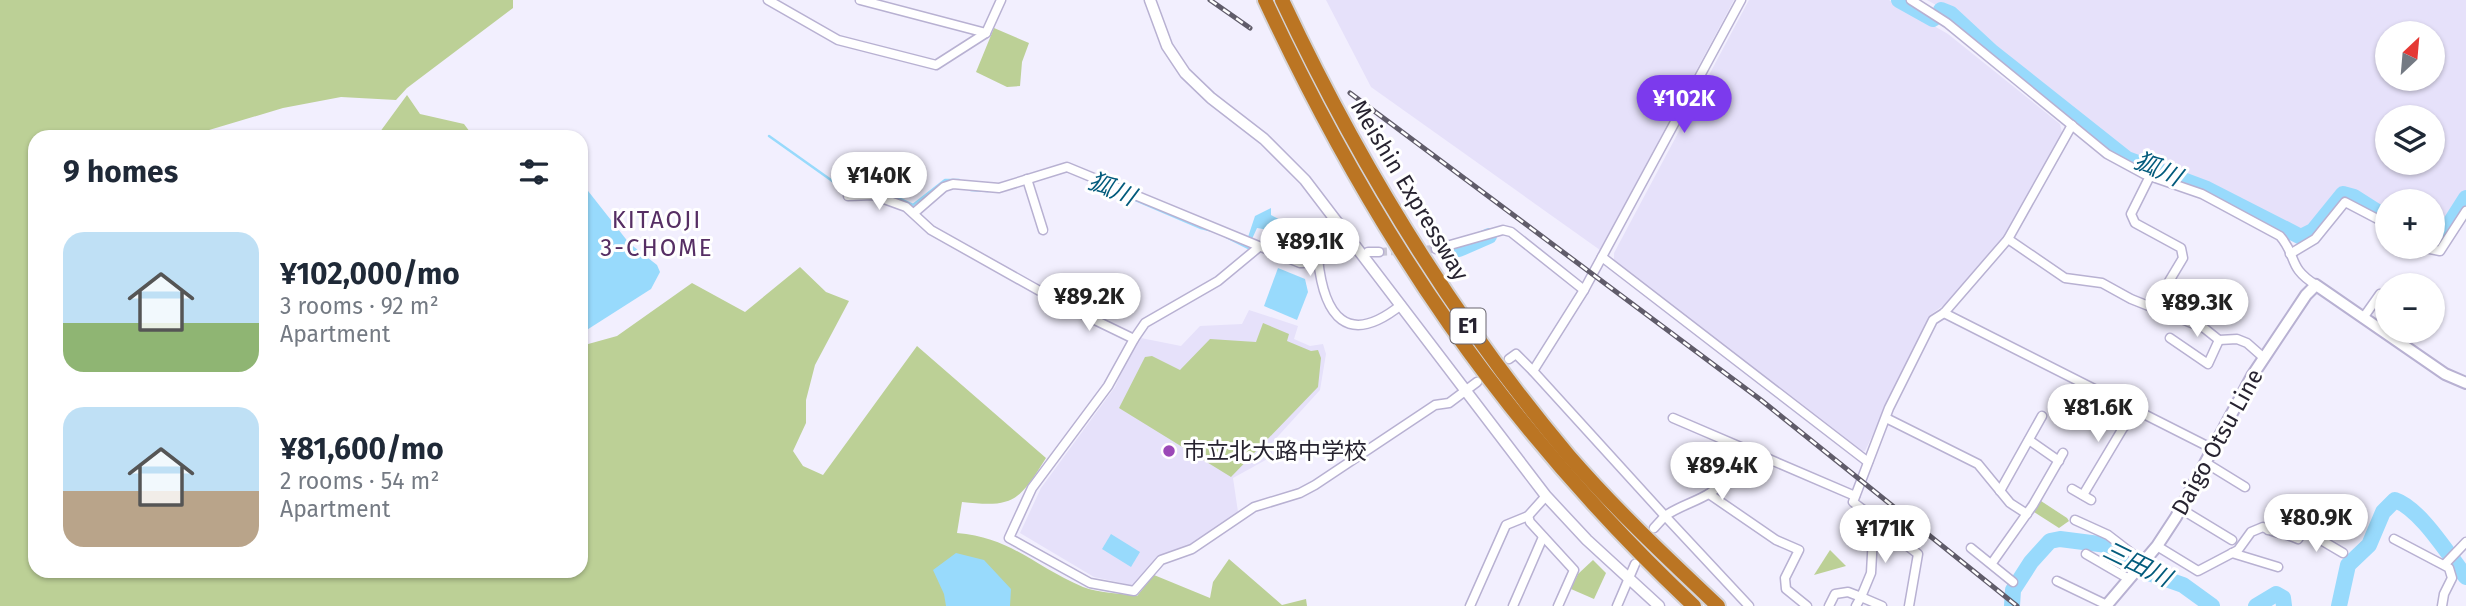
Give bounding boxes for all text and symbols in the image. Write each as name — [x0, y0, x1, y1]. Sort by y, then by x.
north arrow — [2375, 21, 2445, 91]
map controls — [2375, 21, 2445, 343]
pin: ¥102K — [1635, 76, 1733, 135]
text: ¥102K — [1653, 84, 1715, 112]
street label: Meishin Expressway — [1345, 95, 1475, 286]
button: layers — [2375, 105, 2445, 175]
water label: 狐川 — [2130, 146, 2188, 193]
pin: ¥140K — [830, 152, 928, 212]
icon: filters — [515, 153, 553, 191]
text: 9 homes — [63, 154, 178, 190]
text: ¥140K — [847, 161, 911, 189]
water label: 狐川 — [1084, 167, 1142, 212]
button: + — [2375, 189, 2445, 259]
district label: KITAOJI 3-CHOME — [600, 206, 714, 262]
pin: ¥89.1K — [1253, 218, 1367, 278]
text: ¥89.1K — [1276, 227, 1344, 255]
text: ¥102,000/mo — [280, 256, 460, 292]
icon: home — [119, 260, 203, 344]
button: − — [2375, 273, 2445, 343]
pin: ¥89.2K — [1032, 274, 1146, 333]
pin: ¥89.3K — [2140, 280, 2254, 339]
text: ¥89.2K — [1054, 282, 1124, 310]
text: ¥89.3K — [2161, 288, 2233, 316]
text: 3 rooms · 92 m² — [280, 292, 439, 320]
road number: E1 — [1450, 308, 1486, 344]
text: Apartment — [280, 320, 390, 348]
street label: Daigo Otsu Line — [2165, 364, 2269, 520]
pin: ¥81.6K — [2041, 384, 2155, 444]
text: ¥81.6K — [2063, 393, 2133, 421]
text: ¥81,600/mo — [280, 431, 444, 467]
icon: home — [119, 435, 203, 519]
place label: 市立北大路中学校 — [1183, 437, 1367, 465]
pin: ¥89.4K — [1665, 442, 1779, 502]
marker: 市立北大路中学校 — [1161, 443, 1177, 459]
text: ¥89.4K — [1686, 451, 1758, 479]
text: 2 rooms · 54 m² — [280, 467, 439, 495]
pin: ¥80.9K — [2259, 494, 2373, 554]
text: Apartment — [280, 495, 390, 523]
text: ¥80.9K — [2280, 503, 2352, 531]
pin: ¥171K — [1836, 505, 1934, 565]
text: ¥171K — [1856, 514, 1914, 542]
water label: 三田川 — [2099, 536, 2178, 594]

